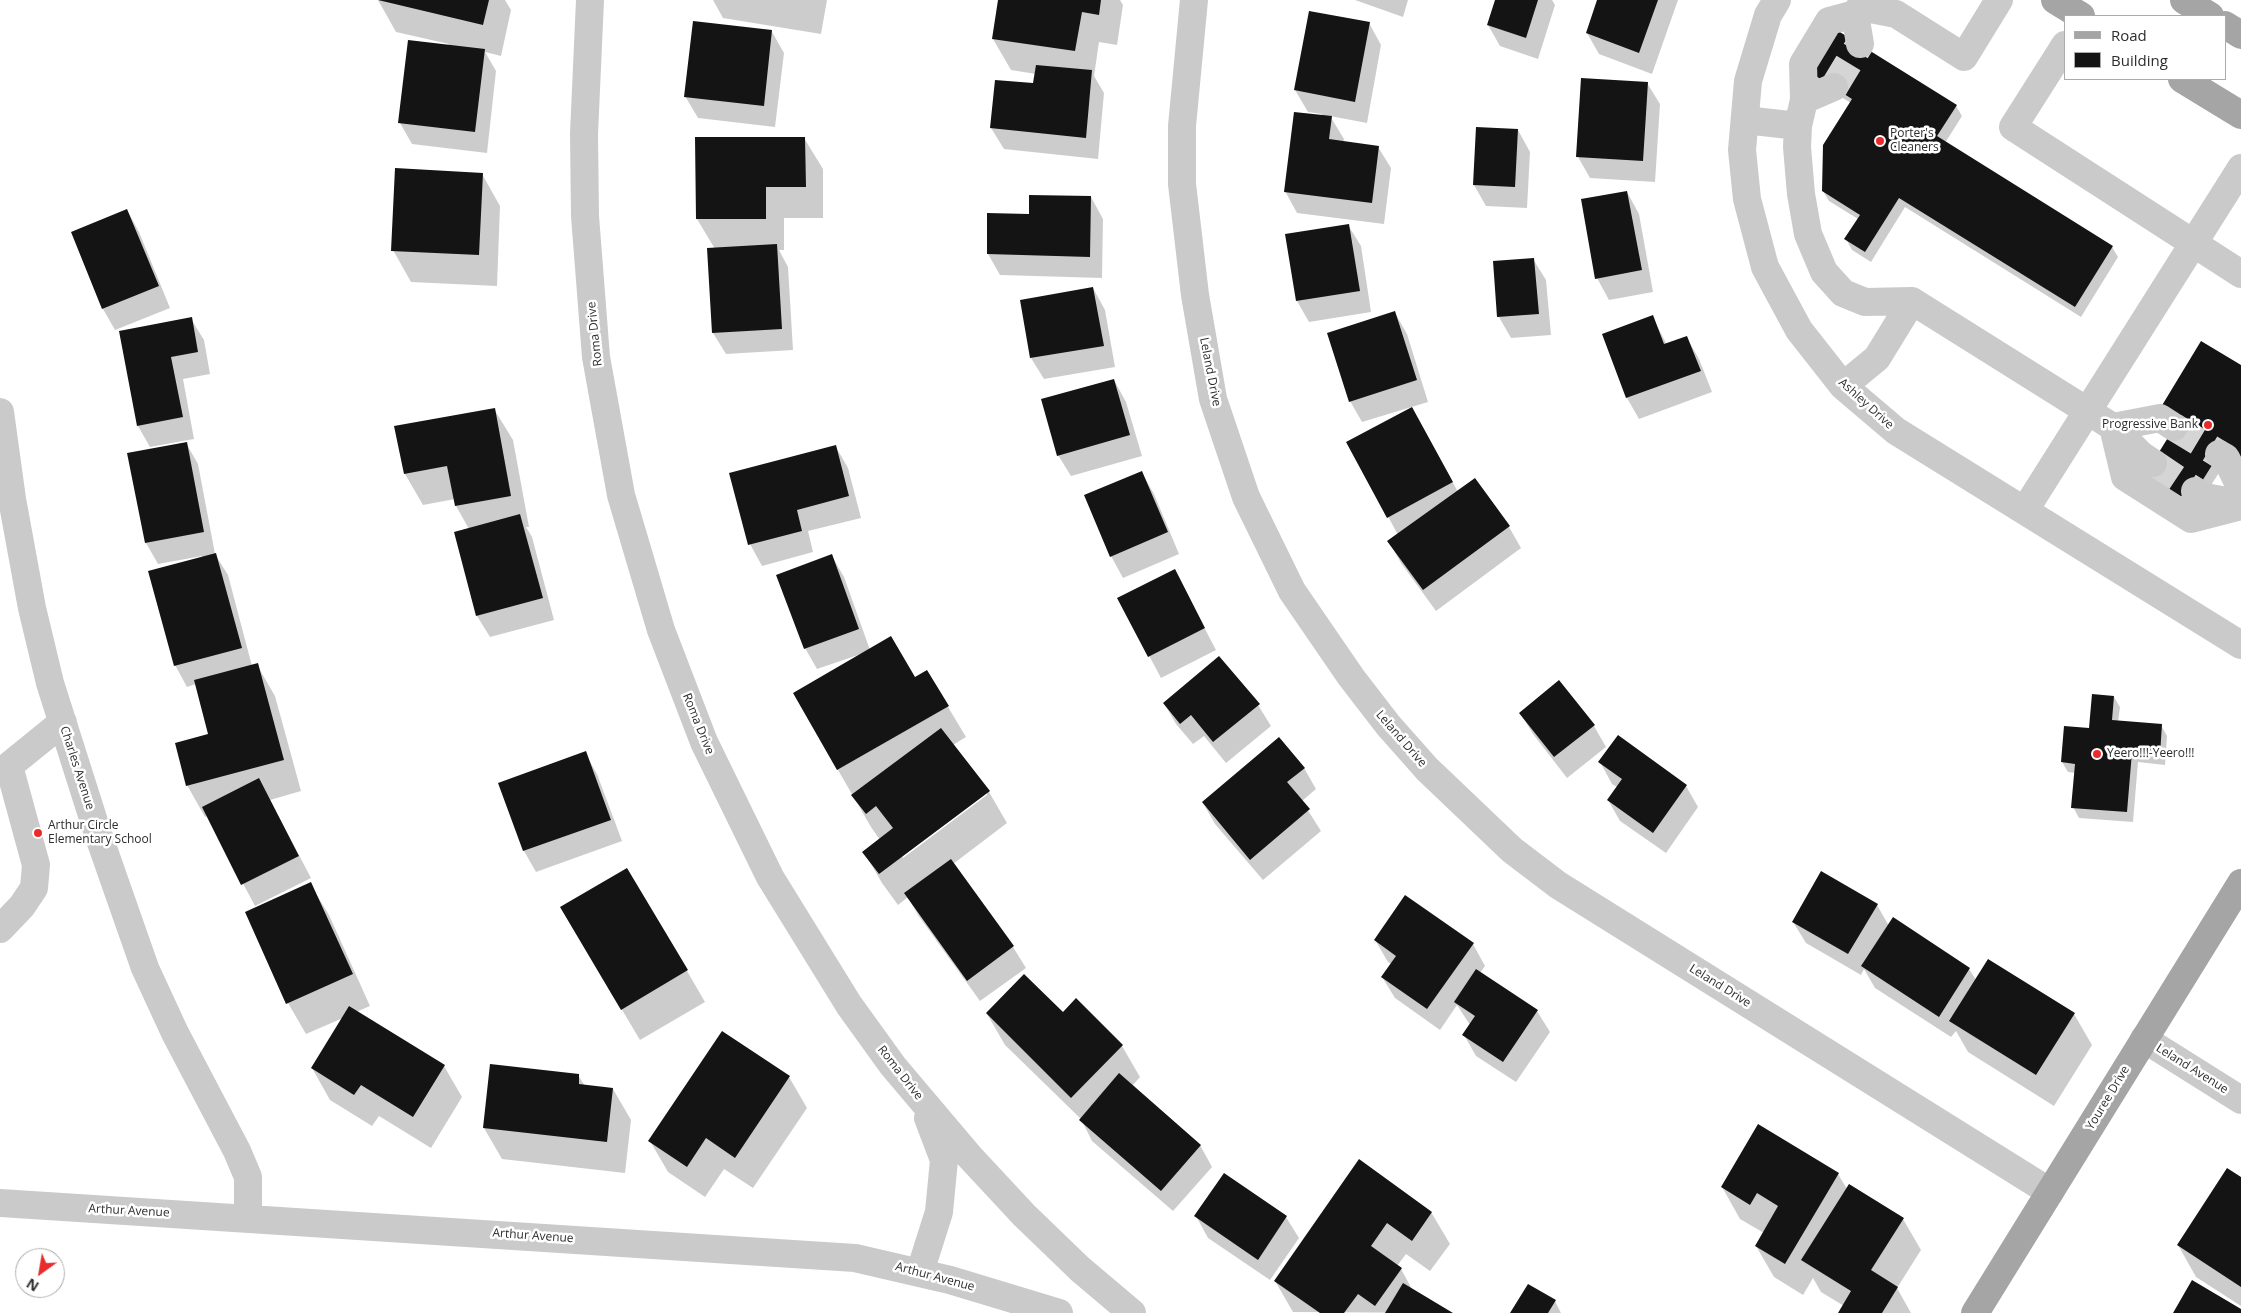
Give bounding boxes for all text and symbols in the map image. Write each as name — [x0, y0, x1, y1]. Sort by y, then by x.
legend — [2064, 15, 2226, 80]
text: Road — [2111, 25, 2147, 45]
text: Building — [2111, 50, 2168, 70]
place label: Porter's Cleaners — [1890, 127, 1939, 155]
marker: Porter's Cleaners — [1874, 135, 1886, 147]
street label: Roma Drive — [584, 301, 606, 367]
street label: Leland Drive — [1196, 336, 1224, 408]
street label: Ashley Drive — [1836, 376, 1896, 432]
place label: Progressive Bank — [2102, 418, 2198, 432]
marker: Progressive Bank — [2202, 419, 2214, 431]
street label: Roma Drive — [679, 691, 717, 757]
street label: Leland Drive — [1373, 708, 1429, 770]
street label: Charles Avenue — [57, 724, 97, 812]
place label: Yeero!!!-Yeero!!! — [2107, 747, 2194, 761]
marker: Yeero!!!-Yeero!!! — [2091, 748, 2103, 760]
place label: Arthur Circle Elementary School — [48, 819, 152, 847]
marker: Arthur Circle Elementary School — [32, 827, 44, 839]
street label: Leland Drive — [1687, 961, 1753, 1011]
street label: Leland Avenue — [2153, 1041, 2231, 1097]
street label: Roma Drive — [874, 1043, 926, 1103]
street label: Youree Drive — [2083, 1063, 2133, 1133]
street label: Arthur Avenue — [88, 1202, 170, 1220]
street label: Arthur Avenue — [492, 1226, 574, 1246]
north arrow — [15, 1248, 65, 1298]
street label: Arthur Avenue — [894, 1260, 976, 1294]
text: N — [22, 1274, 42, 1296]

